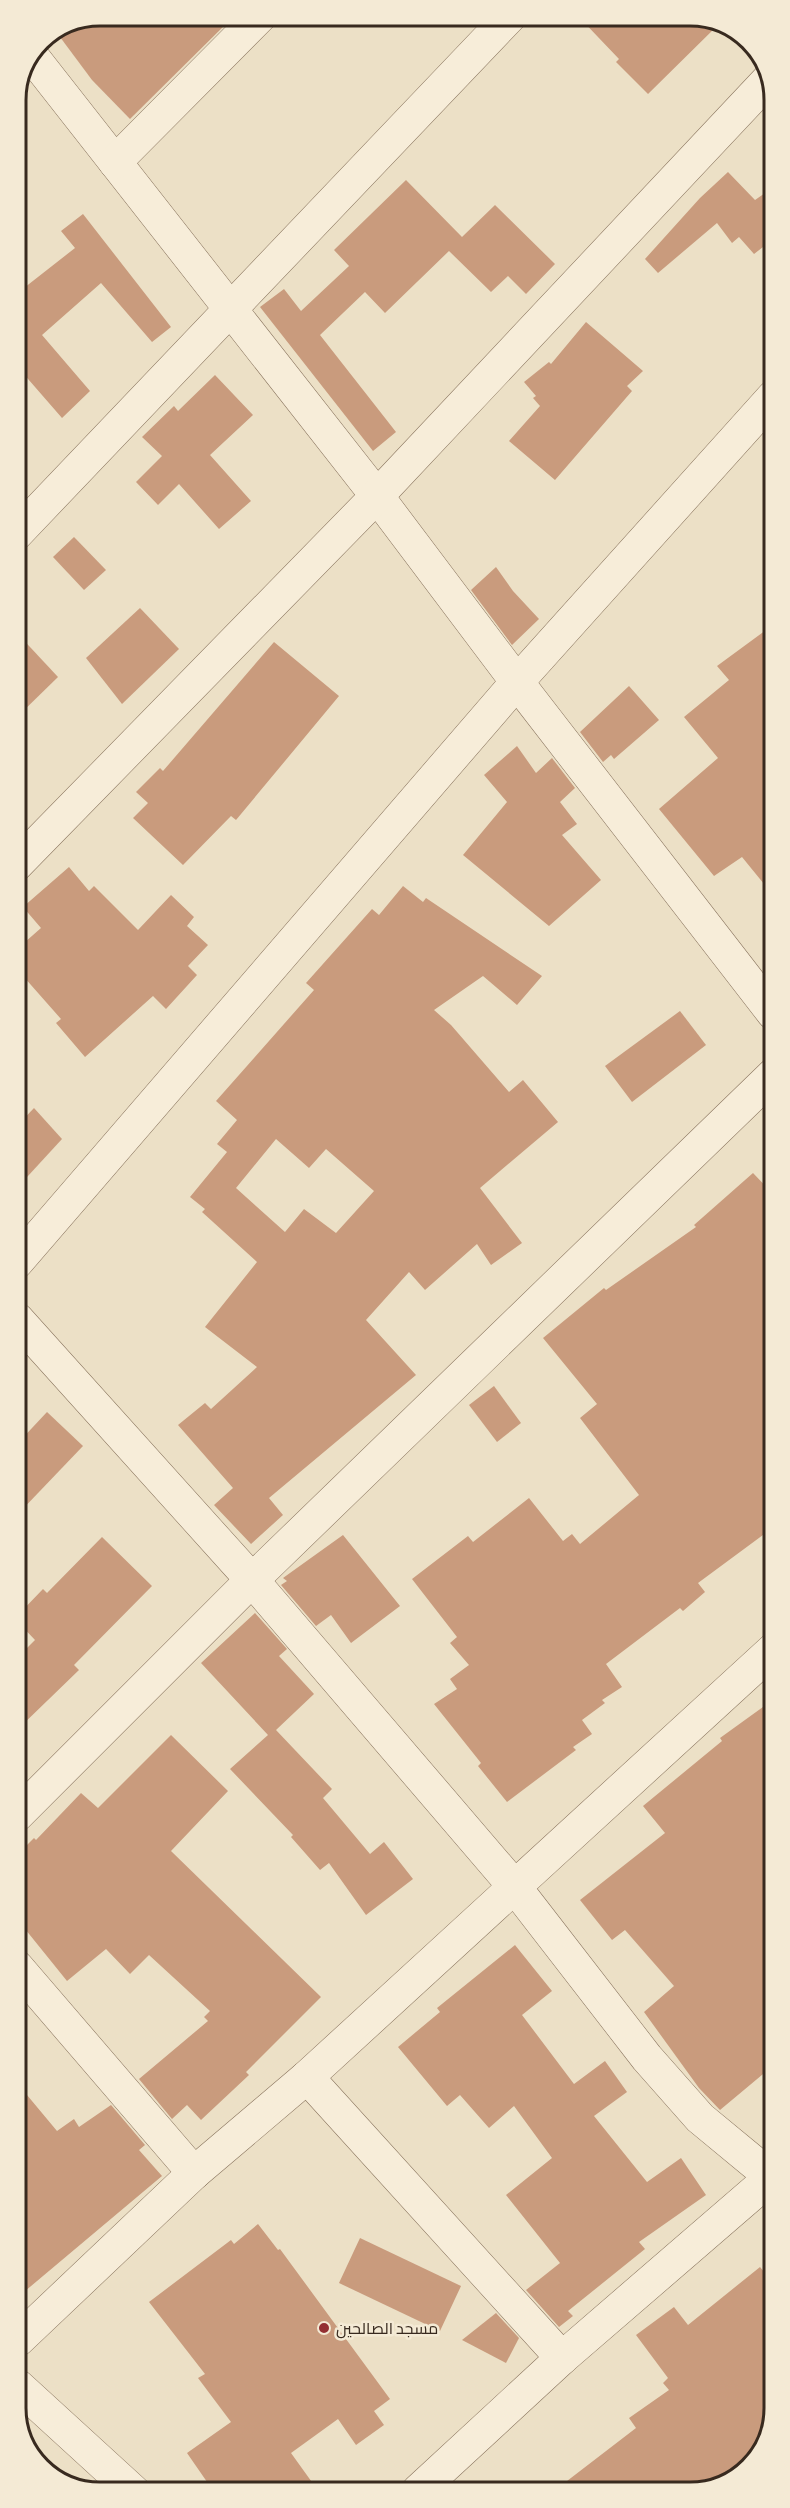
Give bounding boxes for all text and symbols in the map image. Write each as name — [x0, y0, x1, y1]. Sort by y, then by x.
place label: مسجد الصالحين — [336, 2320, 438, 2339]
marker: مسجد الصالحين — [317, 2321, 331, 2335]

